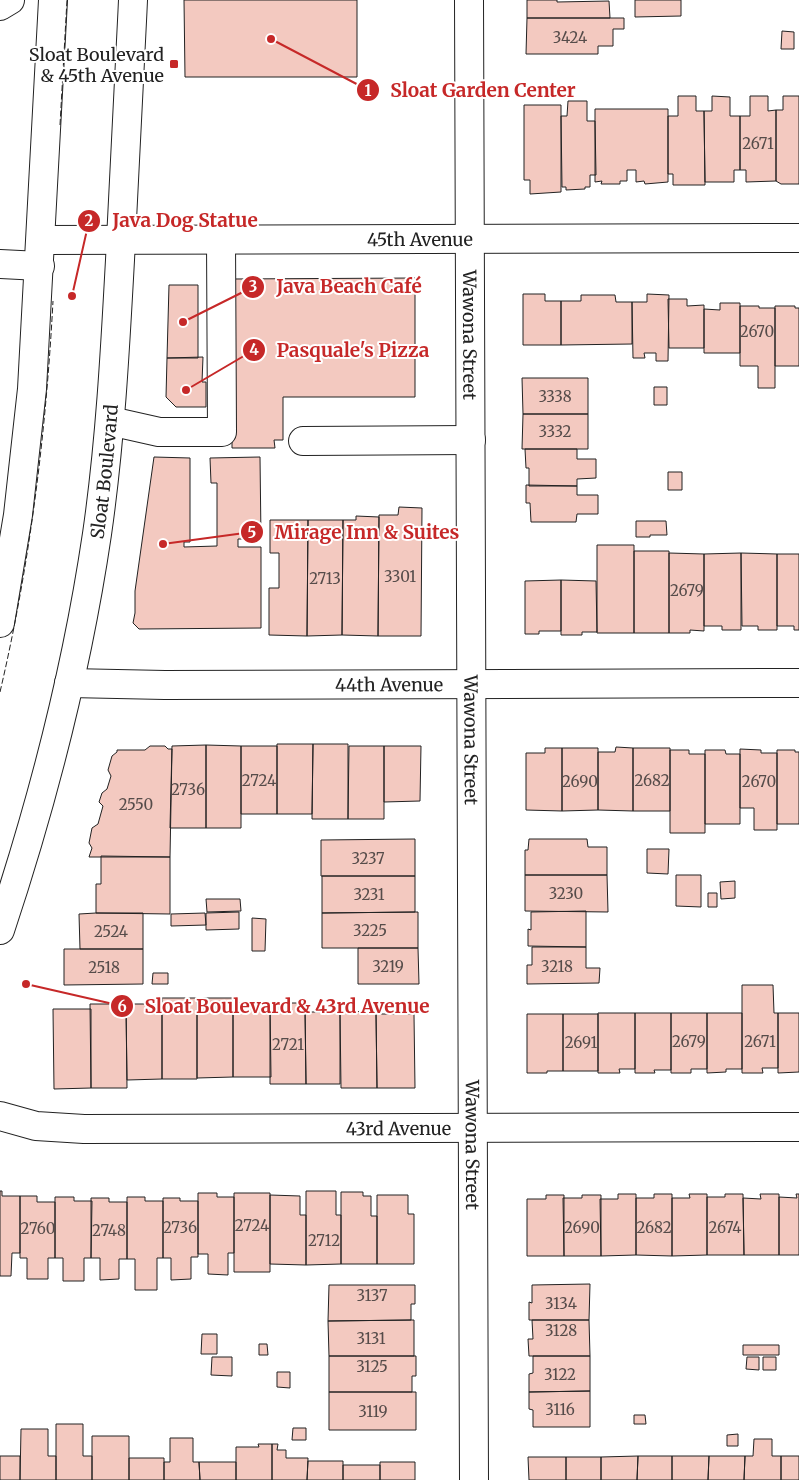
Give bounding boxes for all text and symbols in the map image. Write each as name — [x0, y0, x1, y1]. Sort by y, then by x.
house number: 3424 — [553, 28, 587, 47]
place label: Sloat Boulevard & 45th Avenue — [29, 43, 164, 87]
marker: Sloat Boulevard & 45th Avenue — [168, 58, 180, 70]
callout: Sloat Garden Center — [355, 73, 585, 107]
text: Sloat Garden Center — [390, 78, 576, 102]
text: 1 — [365, 81, 372, 100]
house number: 2671 — [742, 134, 774, 153]
callout: Java Dog Statue — [77, 204, 267, 238]
text: Java Dog Statue — [111, 208, 258, 232]
text: 2 — [85, 211, 94, 230]
street label: 45th Avenue — [367, 227, 473, 251]
street label: Wawona Street — [458, 269, 482, 400]
callout: Java Beach Café — [241, 270, 431, 304]
text: Java Beach Café — [275, 274, 422, 298]
text: 3 — [249, 277, 257, 296]
house number: 2670 — [740, 322, 774, 341]
callout: Pasquale's Pizza — [242, 333, 440, 367]
text: Pasquale's Pizza — [277, 338, 430, 362]
text: 4 — [249, 340, 259, 359]
house number: 3338 — [538, 387, 572, 406]
street label: Sloat Boulevard — [85, 403, 122, 540]
house number: 3332 — [539, 422, 571, 441]
callout: Mirage Inn & Suites — [239, 515, 469, 549]
text: Mirage Inn & Suites — [275, 520, 460, 544]
text: 5 — [248, 523, 256, 542]
house number: 3301 — [384, 567, 416, 586]
house number: 2713 — [309, 569, 341, 588]
house number: 2679 — [670, 581, 704, 600]
street label: 44th Avenue — [335, 673, 443, 696]
street label: Wawona Street — [460, 674, 483, 805]
house number: 2724 — [242, 771, 276, 790]
house number: 2682 — [634, 771, 670, 790]
house number: 2690 — [562, 772, 598, 791]
house number: 2670 — [742, 772, 776, 791]
house number: 2736 — [171, 780, 205, 799]
house number: 2550 — [119, 795, 153, 814]
house number: 3237 — [351, 849, 385, 868]
house number: 3230 — [549, 884, 583, 903]
house number: 3231 — [353, 885, 385, 904]
house number: 3225 — [353, 921, 387, 940]
house number: 2524 — [94, 922, 128, 941]
house number: 3219 — [372, 957, 404, 976]
house number: 3218 — [541, 957, 573, 976]
house number: 2518 — [88, 958, 120, 977]
callout: Sloat Boulevard & 43rd Avenue — [110, 989, 440, 1023]
text: Sloat Boulevard & 43rd Avenue — [144, 994, 430, 1018]
text: 6 — [117, 997, 127, 1016]
house number: 2679 — [672, 1032, 706, 1051]
house number: 2671 — [744, 1032, 776, 1051]
house number: 2691 — [565, 1033, 597, 1052]
house number: 2721 — [272, 1035, 304, 1054]
street label: Wawona Street — [461, 1079, 485, 1210]
street label: 43rd Avenue — [346, 1116, 451, 1140]
house number: 2724 — [235, 1216, 269, 1235]
house number: 2736 — [163, 1218, 197, 1237]
house number: 2690 — [564, 1218, 600, 1237]
house number: 2682 — [636, 1218, 672, 1237]
house number: 2674 — [709, 1218, 741, 1237]
house number: 2760 — [21, 1219, 55, 1238]
house number: 2748 — [92, 1221, 126, 1240]
house number: 2712 — [308, 1231, 340, 1250]
house number: 3137 — [357, 1286, 388, 1305]
house number: 3134 — [545, 1294, 577, 1313]
house number: 3128 — [545, 1321, 577, 1340]
house number: 3131 — [356, 1329, 386, 1348]
house number: 3125 — [356, 1357, 388, 1376]
house number: 3122 — [544, 1365, 576, 1384]
house number: 3116 — [545, 1400, 575, 1419]
house number: 3119 — [358, 1402, 388, 1421]

